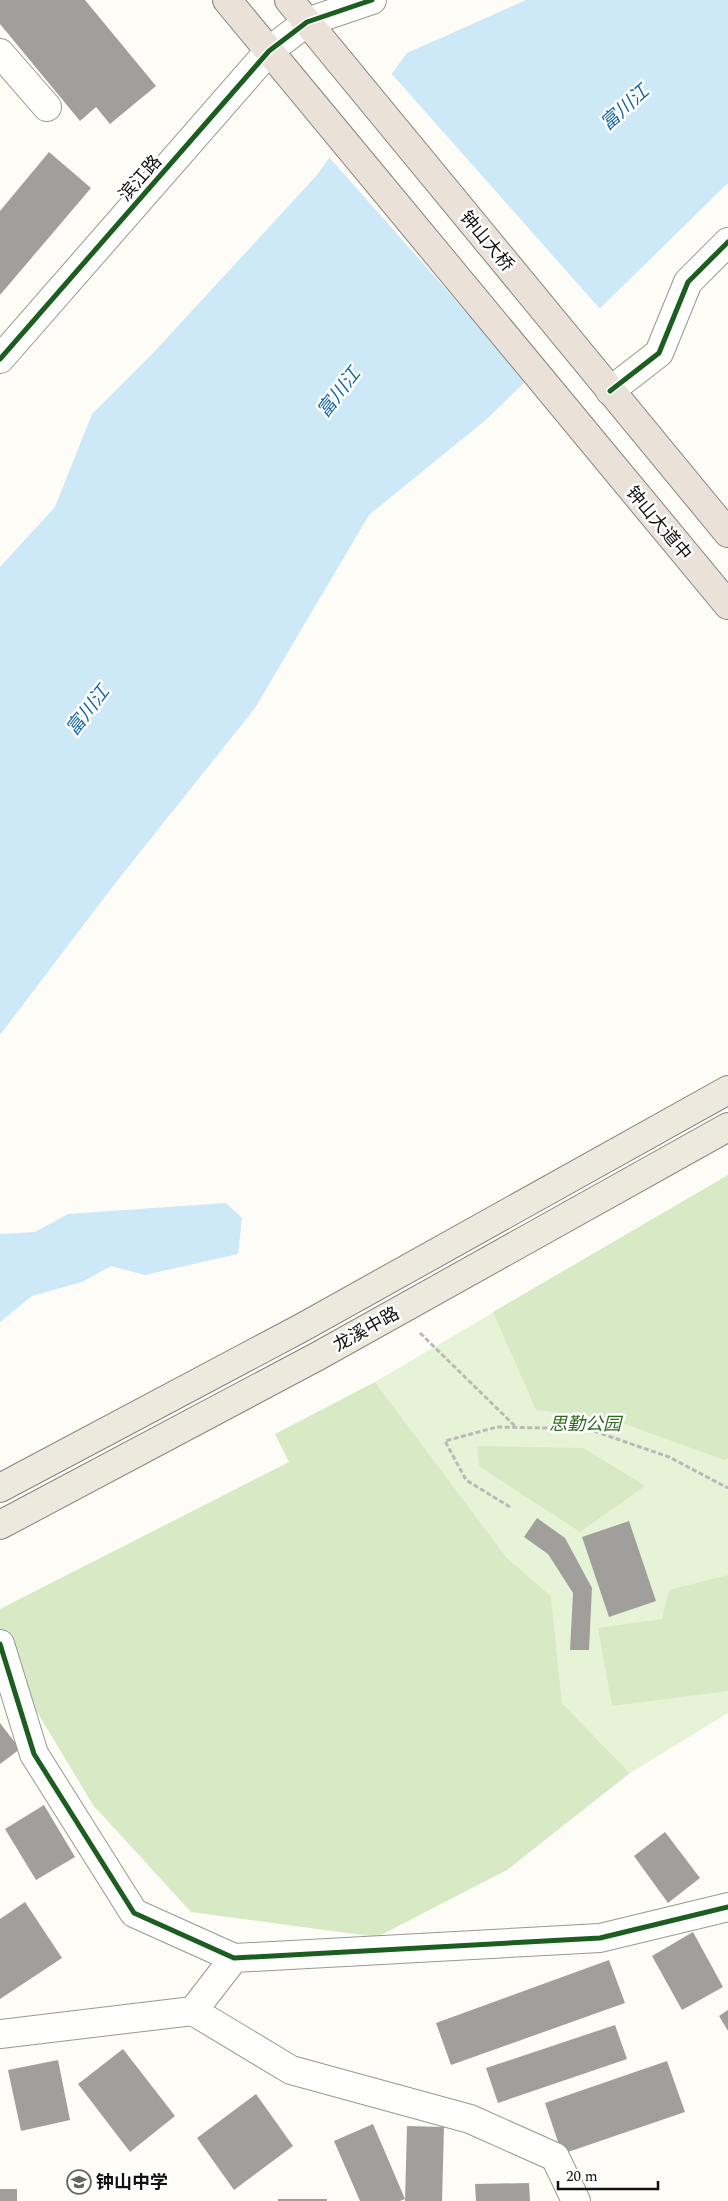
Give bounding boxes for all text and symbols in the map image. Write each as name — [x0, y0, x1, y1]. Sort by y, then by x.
water label: 富川江 — [594, 77, 657, 138]
street label: 滨江路 — [112, 149, 168, 208]
street label: 钟山大桥 — [453, 205, 520, 278]
water label: 富川江 — [310, 360, 369, 424]
street label: 钟山大道中 — [619, 480, 698, 566]
water label: 富川江 — [59, 678, 118, 742]
street label: 龙溪中路 — [328, 1300, 404, 1359]
park label: 思勤公园 — [549, 1411, 624, 1438]
scale bar — [558, 2158, 658, 2190]
text: 20 m — [566, 2165, 598, 2188]
school or university icon: 钟山中学 — [66, 2169, 92, 2195]
place label: 钟山中学 — [96, 2169, 168, 2196]

